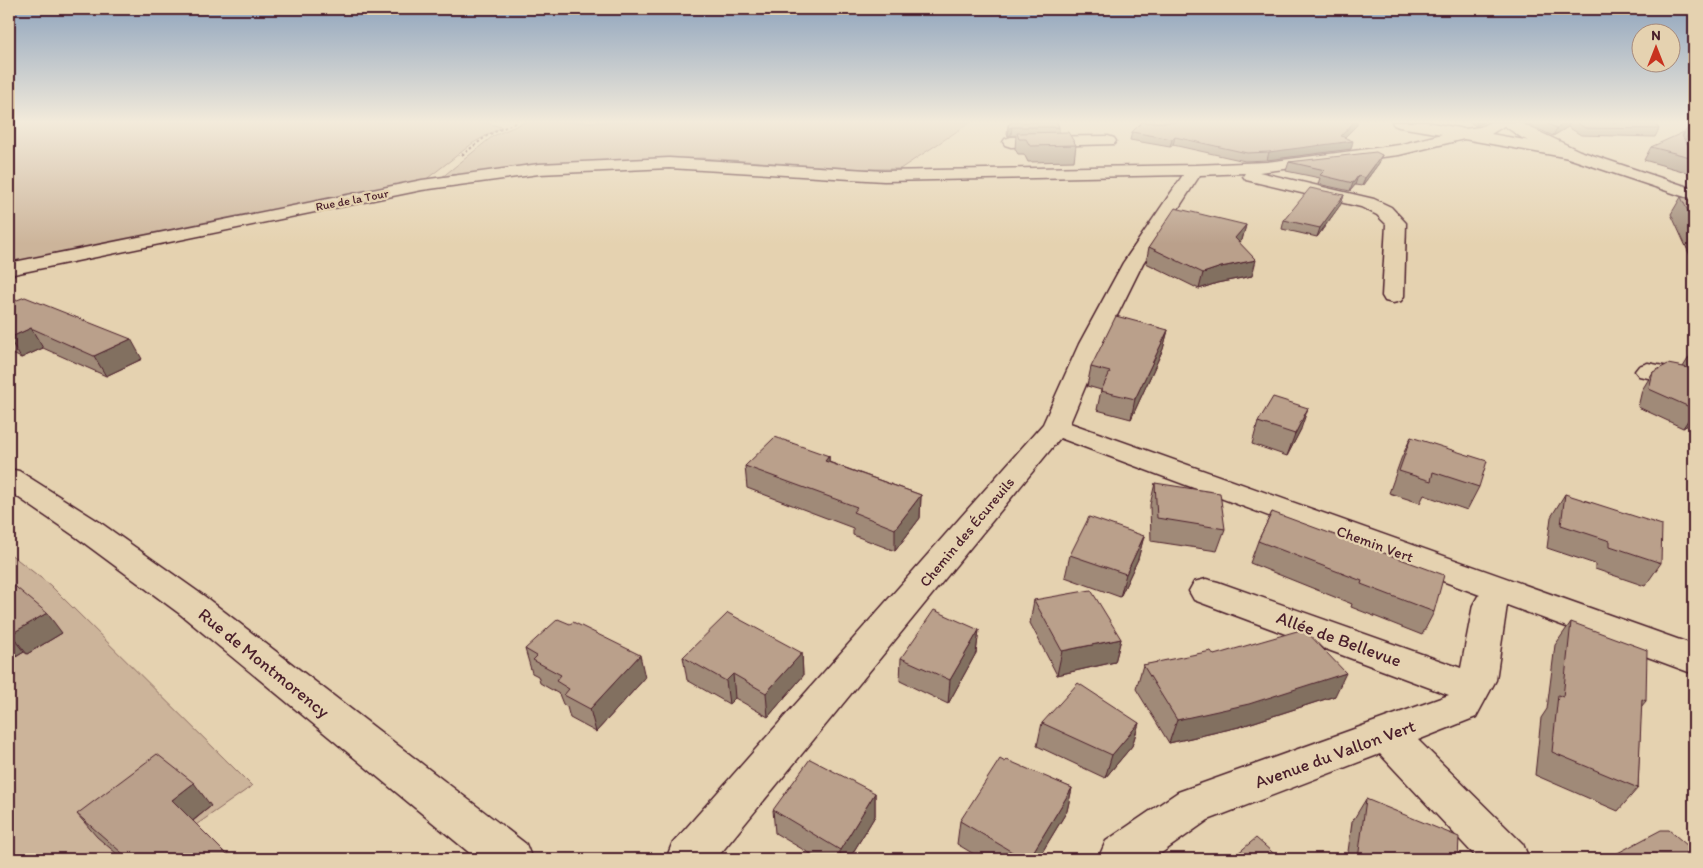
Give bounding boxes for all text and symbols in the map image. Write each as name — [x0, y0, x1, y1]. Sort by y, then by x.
north arrow — [1630, 22, 1680, 72]
text: N — [1651, 27, 1661, 44]
street label: Rue de la Tour — [314, 186, 390, 214]
street label: Chemin des Écureuils — [916, 473, 1018, 591]
street label: Chemin Vert — [1334, 522, 1416, 566]
street label: Rue de Montmorency — [194, 603, 335, 723]
street label: Allée de Bellevue — [1274, 606, 1404, 672]
street label: Avenue du Vallon Vert — [1252, 715, 1419, 793]

